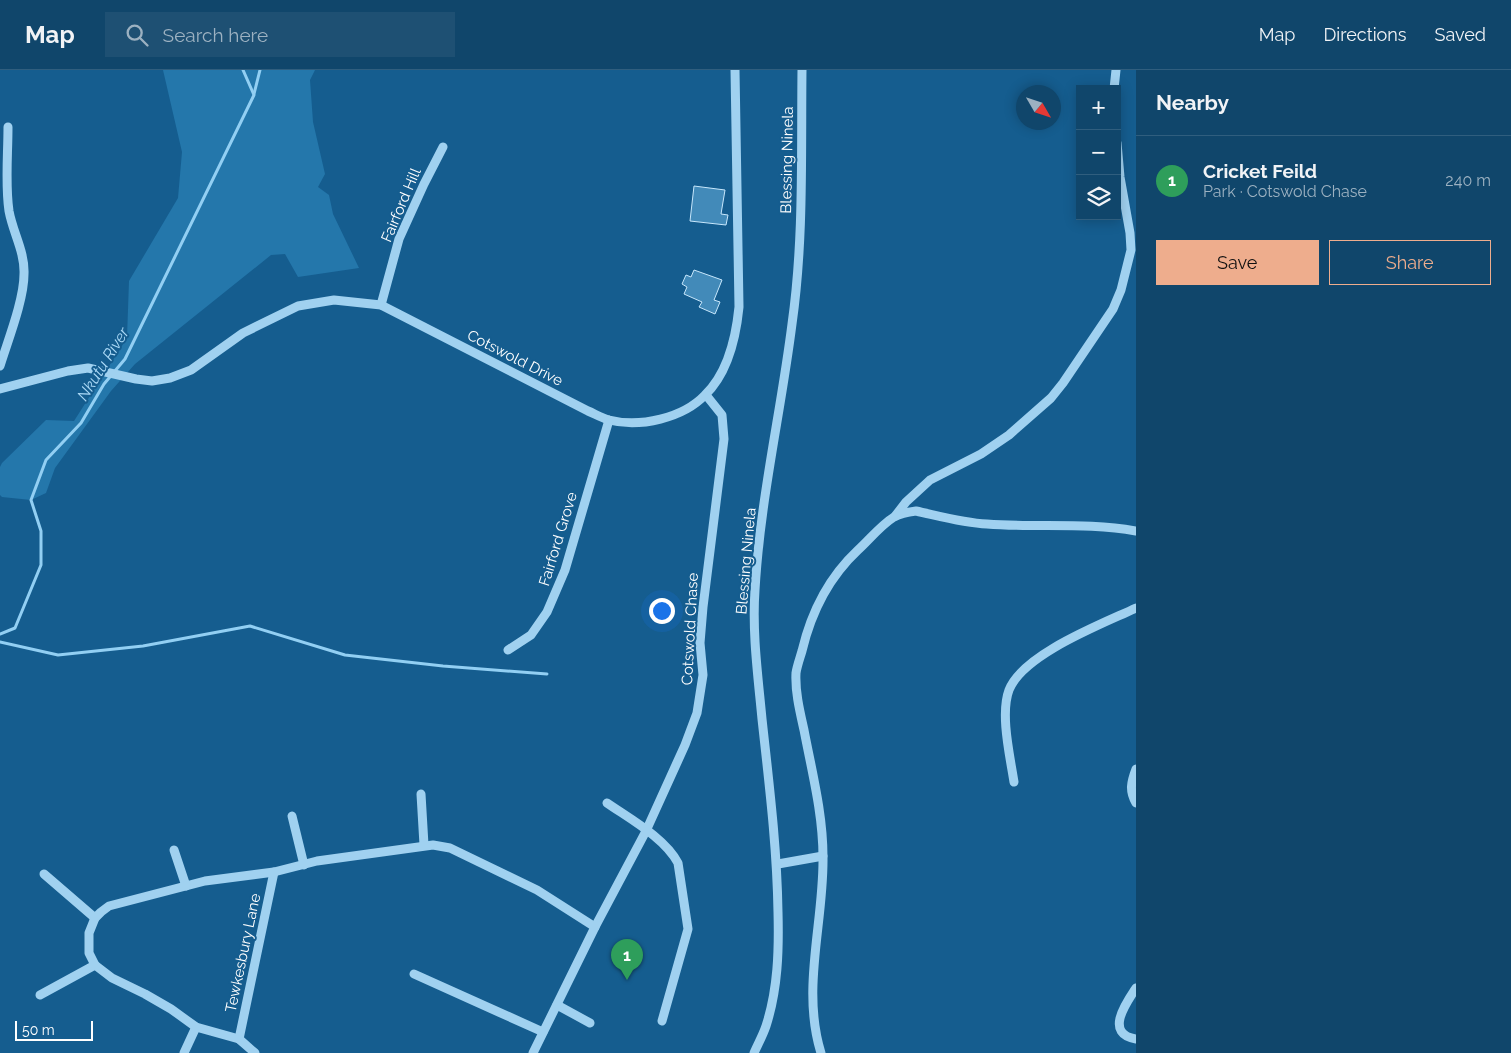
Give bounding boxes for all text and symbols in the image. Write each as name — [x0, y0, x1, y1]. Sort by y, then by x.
search box — [105, 12, 455, 57]
text: Map — [25, 20, 75, 49]
icon: search — [123, 21, 151, 49]
text: Search here — [163, 24, 268, 46]
text: Map — [1259, 24, 1295, 45]
text: Directions — [1323, 24, 1407, 45]
text: Saved — [1435, 24, 1486, 45]
north arrow — [1016, 85, 1061, 130]
map controls — [1076, 85, 1121, 220]
button: + — [1076, 85, 1121, 130]
text: Nearby — [1156, 90, 1229, 115]
street label: Blessing Ninela — [777, 106, 797, 214]
button: − — [1076, 130, 1121, 175]
text: Cricket Feild — [1203, 160, 1317, 182]
street label: Fairford Hill — [377, 164, 425, 245]
text: 1 — [1168, 171, 1176, 190]
text: 240 m — [1445, 171, 1491, 190]
button: layers — [1076, 175, 1121, 220]
text: Park · Cotswold Chase — [1203, 182, 1367, 201]
button: Save — [1156, 240, 1319, 285]
button: Share — [1329, 240, 1491, 285]
water label: Nkutu River — [73, 323, 133, 404]
street label: Cotswold Drive — [464, 326, 566, 390]
street label: Fairford Grove — [535, 490, 581, 588]
street label: Blessing Ninela — [732, 507, 760, 615]
street label: Cotswold Chase — [678, 572, 702, 686]
your location — [649, 598, 675, 624]
street label: Tewkesbury Lane — [222, 892, 264, 1014]
pin: 1 — [611, 939, 643, 980]
scale bar — [15, 1018, 92, 1041]
text: 50 m — [22, 1022, 55, 1038]

